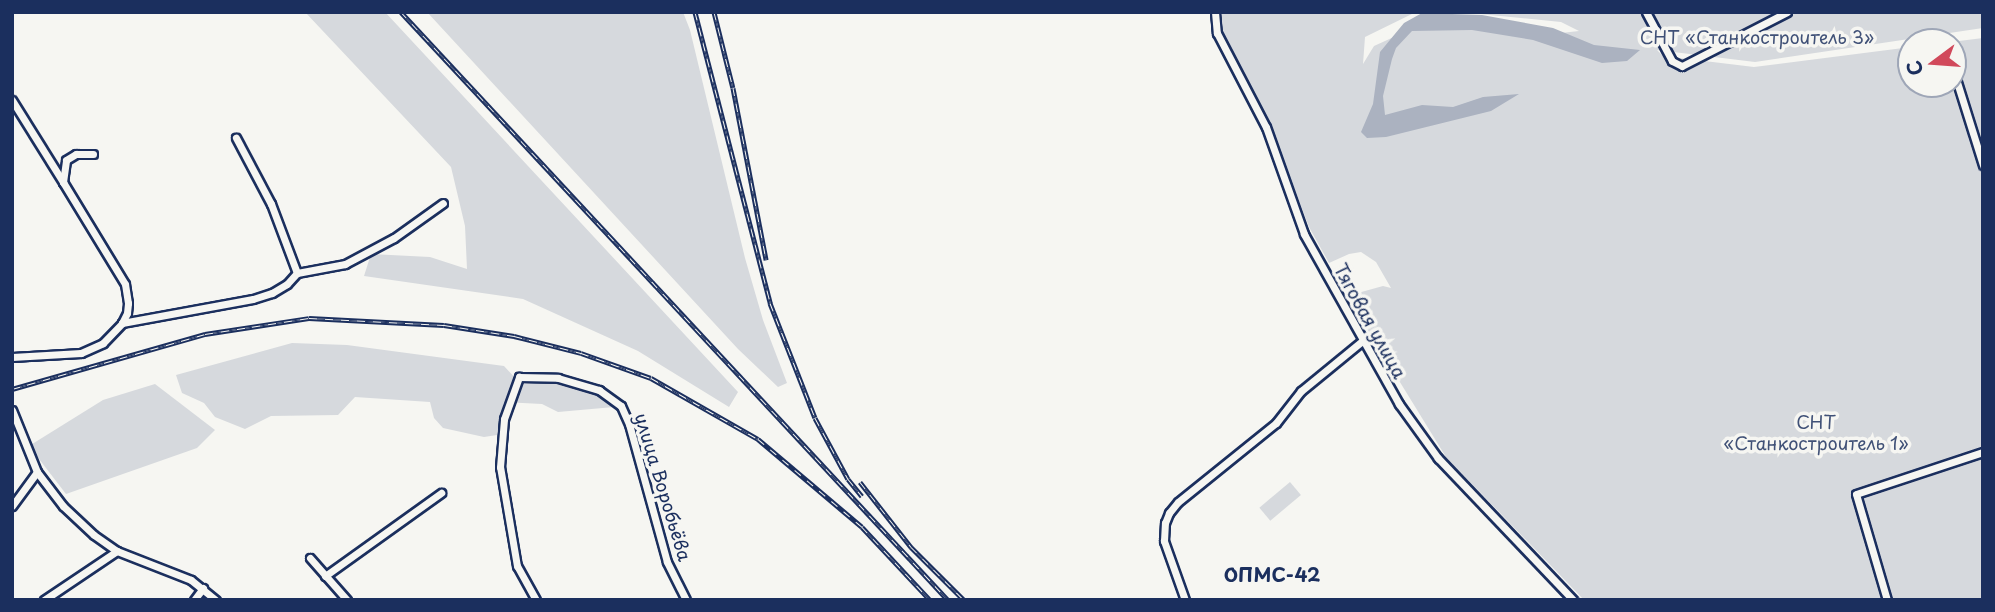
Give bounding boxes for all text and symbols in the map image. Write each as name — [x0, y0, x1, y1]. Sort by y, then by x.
park label: СНТ «Станкостроитель 3» — [1639, 26, 1875, 48]
north arrow — [1897, 28, 1967, 98]
text: С — [1898, 58, 1929, 79]
street label: Тяговая улица — [1329, 259, 1411, 383]
street label: улица Воробьёва — [630, 410, 696, 564]
park label: СНТ «Станкостроитель 1» — [1723, 412, 1909, 454]
district label: ОПМС-42 — [1224, 564, 1320, 586]

